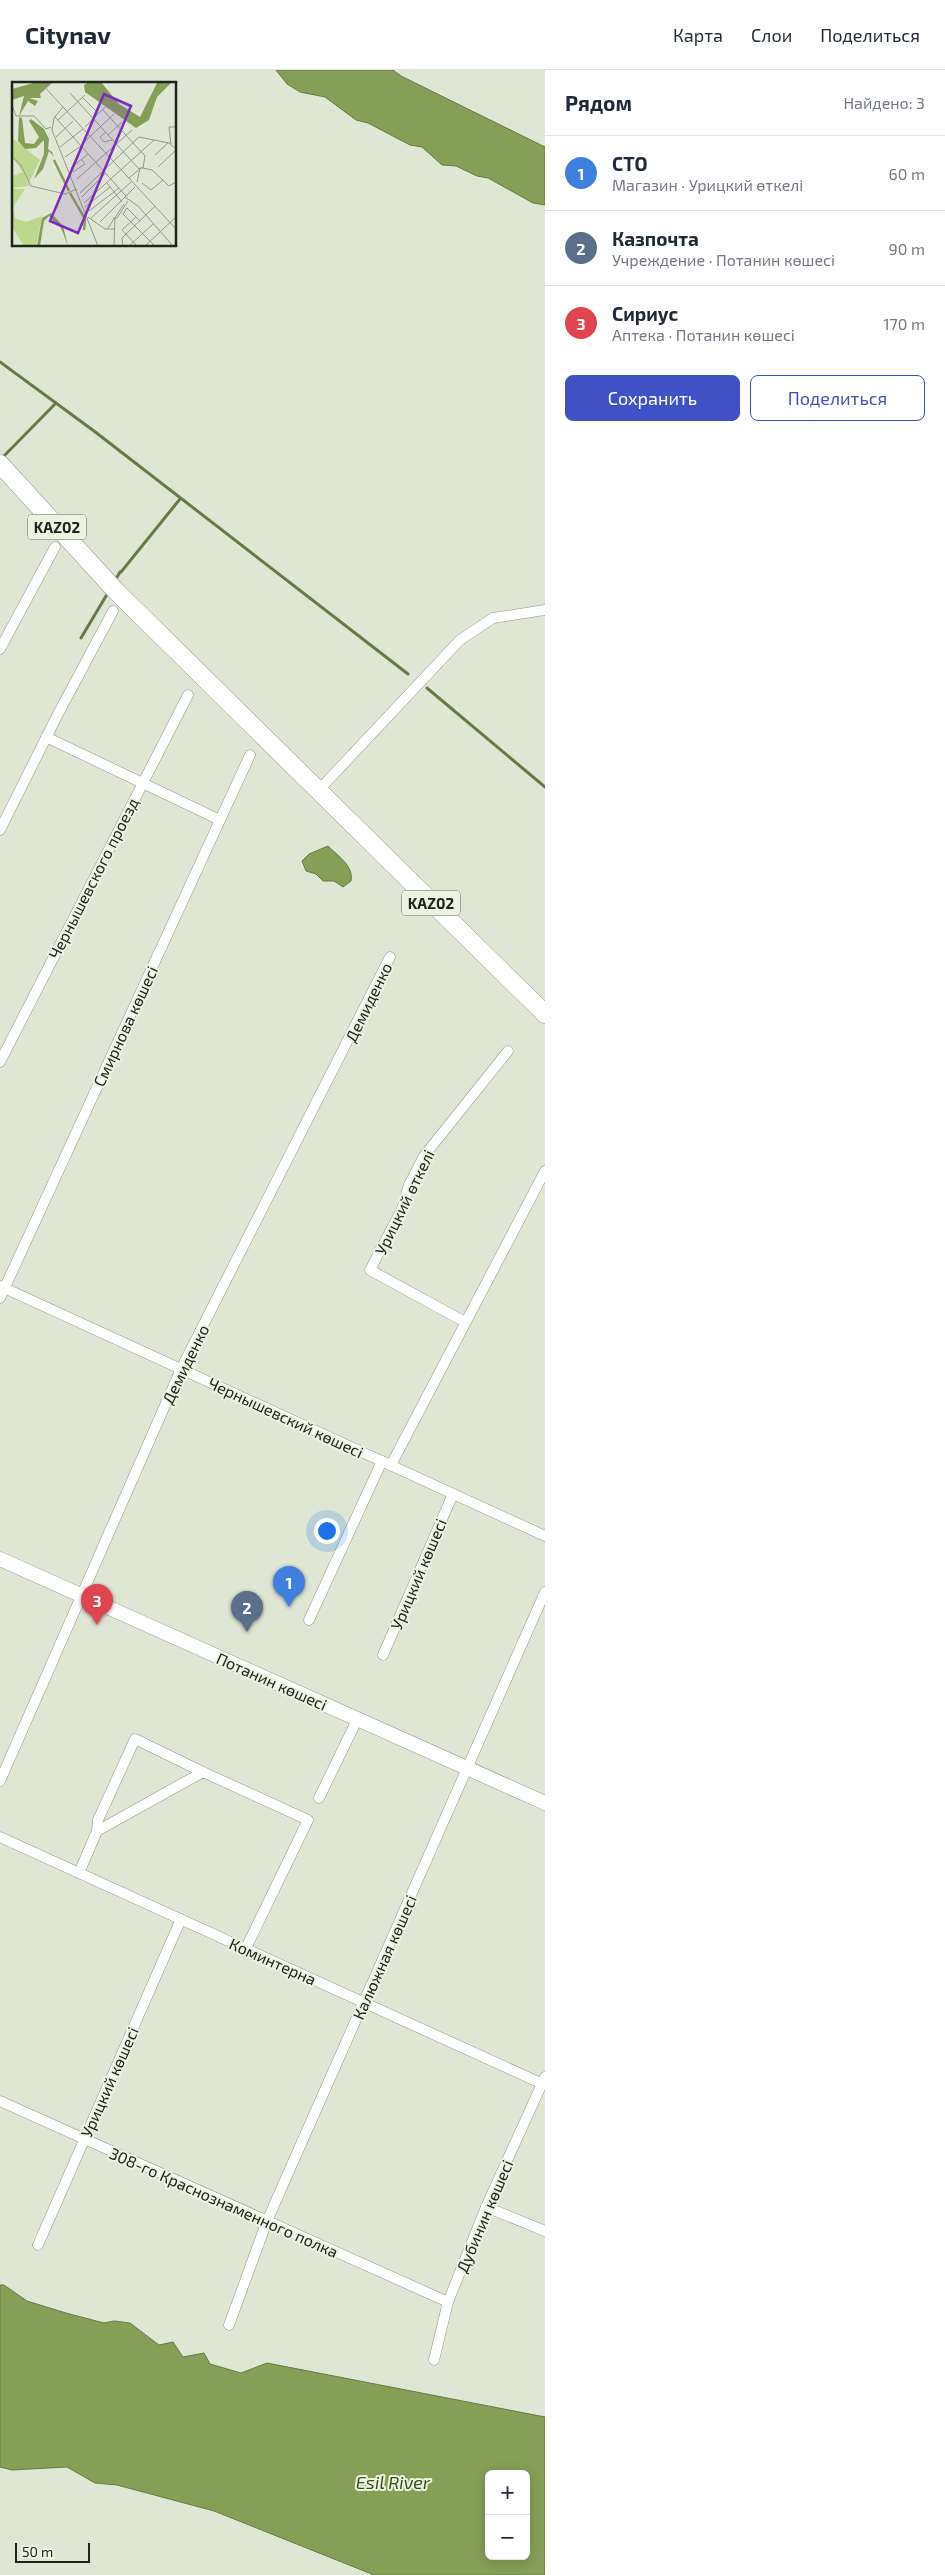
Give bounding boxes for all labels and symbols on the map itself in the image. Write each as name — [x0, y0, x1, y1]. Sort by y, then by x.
inset map — [12, 82, 176, 246]
road number: KAZ02 — [28, 514, 86, 540]
street label: Чернышевского проезд — [44, 794, 142, 962]
road number: KAZ02 — [402, 890, 460, 916]
street label: Демиденко — [341, 959, 395, 1045]
street label: Смирнова көшесі — [89, 963, 161, 1089]
street label: Урицкий өткелі — [370, 1146, 438, 1258]
street label: Демиденко — [158, 1321, 212, 1407]
street label: Чернышевский көшесі — [205, 1373, 367, 1461]
street label: Урицкий көшесі — [386, 1516, 450, 1632]
your location — [314, 1518, 340, 1544]
pin: 1 — [273, 1566, 305, 1607]
pin: 3 — [81, 1584, 113, 1625]
pin: 2 — [231, 1591, 263, 1632]
street label: Потанин көшесі — [214, 1648, 330, 1714]
street label: Калюжная көшесі — [348, 1892, 420, 2022]
street label: Коминтерна — [227, 1933, 319, 1989]
street label: Урицкий көшесі — [76, 2024, 142, 2140]
street label: 308-го Краснознаменного полка — [107, 2143, 341, 2261]
street label: Дубинин көшесі — [452, 2157, 517, 2276]
water label: Esil River — [356, 2471, 431, 2493]
scale bar — [15, 2540, 90, 2563]

